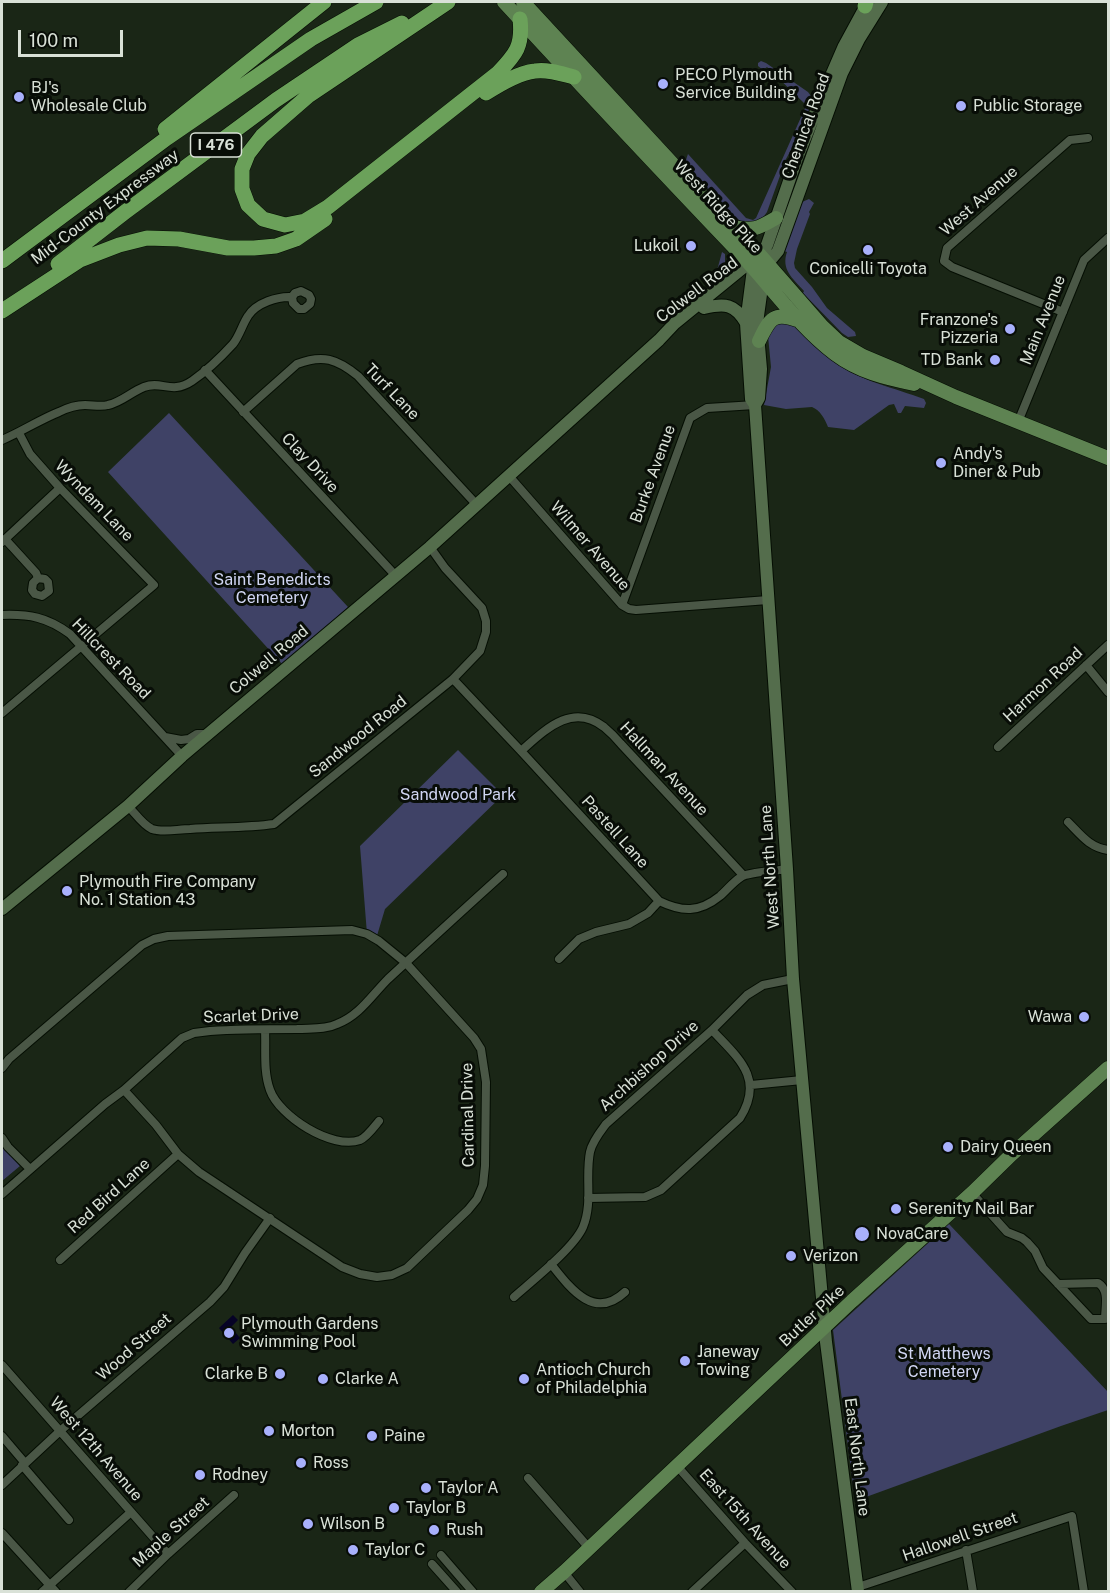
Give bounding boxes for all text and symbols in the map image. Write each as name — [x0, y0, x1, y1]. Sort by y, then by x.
scale bar — [21, 18, 126, 56]
text: 100 m — [29, 30, 78, 51]
place label: PECO Plymouth Service Building — [675, 65, 796, 103]
street label: Chemical Road — [778, 70, 834, 182]
marker: PECO Plymouth Service Building — [656, 77, 670, 91]
place label: BJ's Wholesale Club — [31, 78, 147, 116]
marker: BJ's Wholesale Club — [12, 90, 26, 104]
place label: Public Storage — [973, 96, 1082, 116]
marker: Public Storage — [954, 99, 968, 113]
road number: I 476 — [190, 133, 242, 157]
street label: Mid-County Expressway — [27, 145, 183, 269]
street label: West Ridge Pike — [670, 156, 766, 258]
street label: West Avenue — [936, 162, 1022, 240]
place label: Lukoil — [634, 236, 679, 256]
marker: Lukoil — [684, 239, 698, 253]
marker: Conicelli Toyota — [861, 243, 875, 257]
street label: Colwell Road — [652, 253, 742, 327]
place label: Conicelli Toyota — [809, 259, 927, 279]
street label: Main Avenue — [1016, 272, 1070, 368]
place label: Franzone's Pizzeria — [920, 310, 998, 348]
marker: Franzone's Pizzeria — [1003, 322, 1017, 336]
place label: TD Bank — [921, 350, 983, 370]
marker: TD Bank — [988, 353, 1002, 367]
street label: Turf Lane — [361, 360, 423, 424]
street label: Burke Avenue — [626, 422, 680, 526]
street label: Clay Drive — [277, 429, 343, 497]
place label: Andy's Diner & Pub — [953, 444, 1041, 482]
street label: Wyndam Lane — [51, 456, 137, 546]
marker: Andy's Diner & Pub — [934, 456, 948, 470]
street label: Wilmer Avenue — [546, 497, 634, 595]
park label: Saint Benedicts Cemetery — [214, 570, 330, 608]
street label: Hillcrest Road — [68, 615, 154, 703]
street label: Colwell Road — [226, 621, 312, 699]
street label: Harmon Road — [999, 643, 1087, 727]
street label: Sandwood Road — [305, 692, 411, 782]
street label: Hallman Avenue — [616, 718, 712, 820]
park label: Sandwood Park — [400, 785, 516, 805]
street label: Pastell Lane — [577, 792, 653, 872]
street label: West North Lane — [756, 804, 784, 930]
place label: Plymouth Fire Company No. 1 Station 43 — [79, 872, 256, 910]
marker: Plymouth Fire Company No. 1 Station 43 — [60, 884, 74, 898]
street label: Scarlet Drive — [203, 1005, 299, 1027]
place label: Wawa — [1028, 1007, 1072, 1027]
marker: Wawa — [1077, 1010, 1091, 1024]
street label: Archbishop Drive — [595, 1016, 703, 1116]
street label: Cardinal Drive — [457, 1063, 479, 1167]
place label: Dairy Queen — [960, 1137, 1052, 1157]
marker: Dairy Queen — [941, 1140, 955, 1154]
street label: Red Bird Lane — [64, 1154, 154, 1238]
place label: Serenity Nail Bar — [908, 1199, 1034, 1219]
marker: Serenity Nail Bar — [889, 1202, 903, 1216]
place label: NovaCare — [876, 1224, 949, 1244]
marker: NovaCare — [853, 1225, 871, 1243]
place label: Verizon — [803, 1246, 858, 1266]
marker: Verizon — [784, 1249, 798, 1263]
street label: Butler Pike — [776, 1281, 848, 1351]
street label: Wood Street — [93, 1309, 175, 1385]
place label: Plymouth Gardens Swimming Pool — [241, 1314, 378, 1352]
marker: Plymouth Gardens Swimming Pool — [222, 1326, 236, 1340]
place label: Janeway Towing — [697, 1342, 760, 1380]
park label: St Matthews Cemetery — [897, 1344, 991, 1382]
marker: Janeway Towing — [678, 1354, 692, 1368]
place label: Antioch Church of Philadelphia — [536, 1360, 651, 1398]
place label: Clarke B — [205, 1364, 268, 1384]
marker: Clarke B — [273, 1367, 287, 1381]
place label: Clarke A — [335, 1369, 399, 1389]
marker: Clarke A — [316, 1372, 330, 1386]
marker: Antioch Church of Philadelphia — [517, 1372, 531, 1386]
street label: West 12th Avenue — [45, 1393, 147, 1505]
street label: East North Lane — [840, 1397, 874, 1517]
place label: Morton — [281, 1421, 334, 1441]
marker: Morton — [262, 1424, 276, 1438]
place label: Paine — [384, 1426, 425, 1446]
marker: Paine — [365, 1429, 379, 1443]
place label: Ross — [313, 1453, 349, 1473]
marker: Ross — [294, 1456, 308, 1470]
place label: Rodney — [212, 1465, 268, 1485]
street label: East 15th Avenue — [695, 1465, 795, 1573]
marker: Rodney — [193, 1468, 207, 1482]
place label: Taylor A — [438, 1478, 499, 1498]
marker: Taylor A — [419, 1481, 433, 1495]
street label: Maple Street — [129, 1493, 213, 1571]
place label: Taylor B — [406, 1498, 466, 1518]
marker: Taylor B — [387, 1501, 401, 1515]
street label: Hallowell Street — [900, 1508, 1020, 1566]
place label: Wilson B — [320, 1514, 385, 1534]
marker: Wilson B — [301, 1517, 315, 1531]
place label: Rush — [446, 1520, 483, 1540]
marker: Rush — [427, 1523, 441, 1537]
place label: Taylor C — [365, 1540, 425, 1560]
marker: Taylor C — [346, 1543, 360, 1557]

